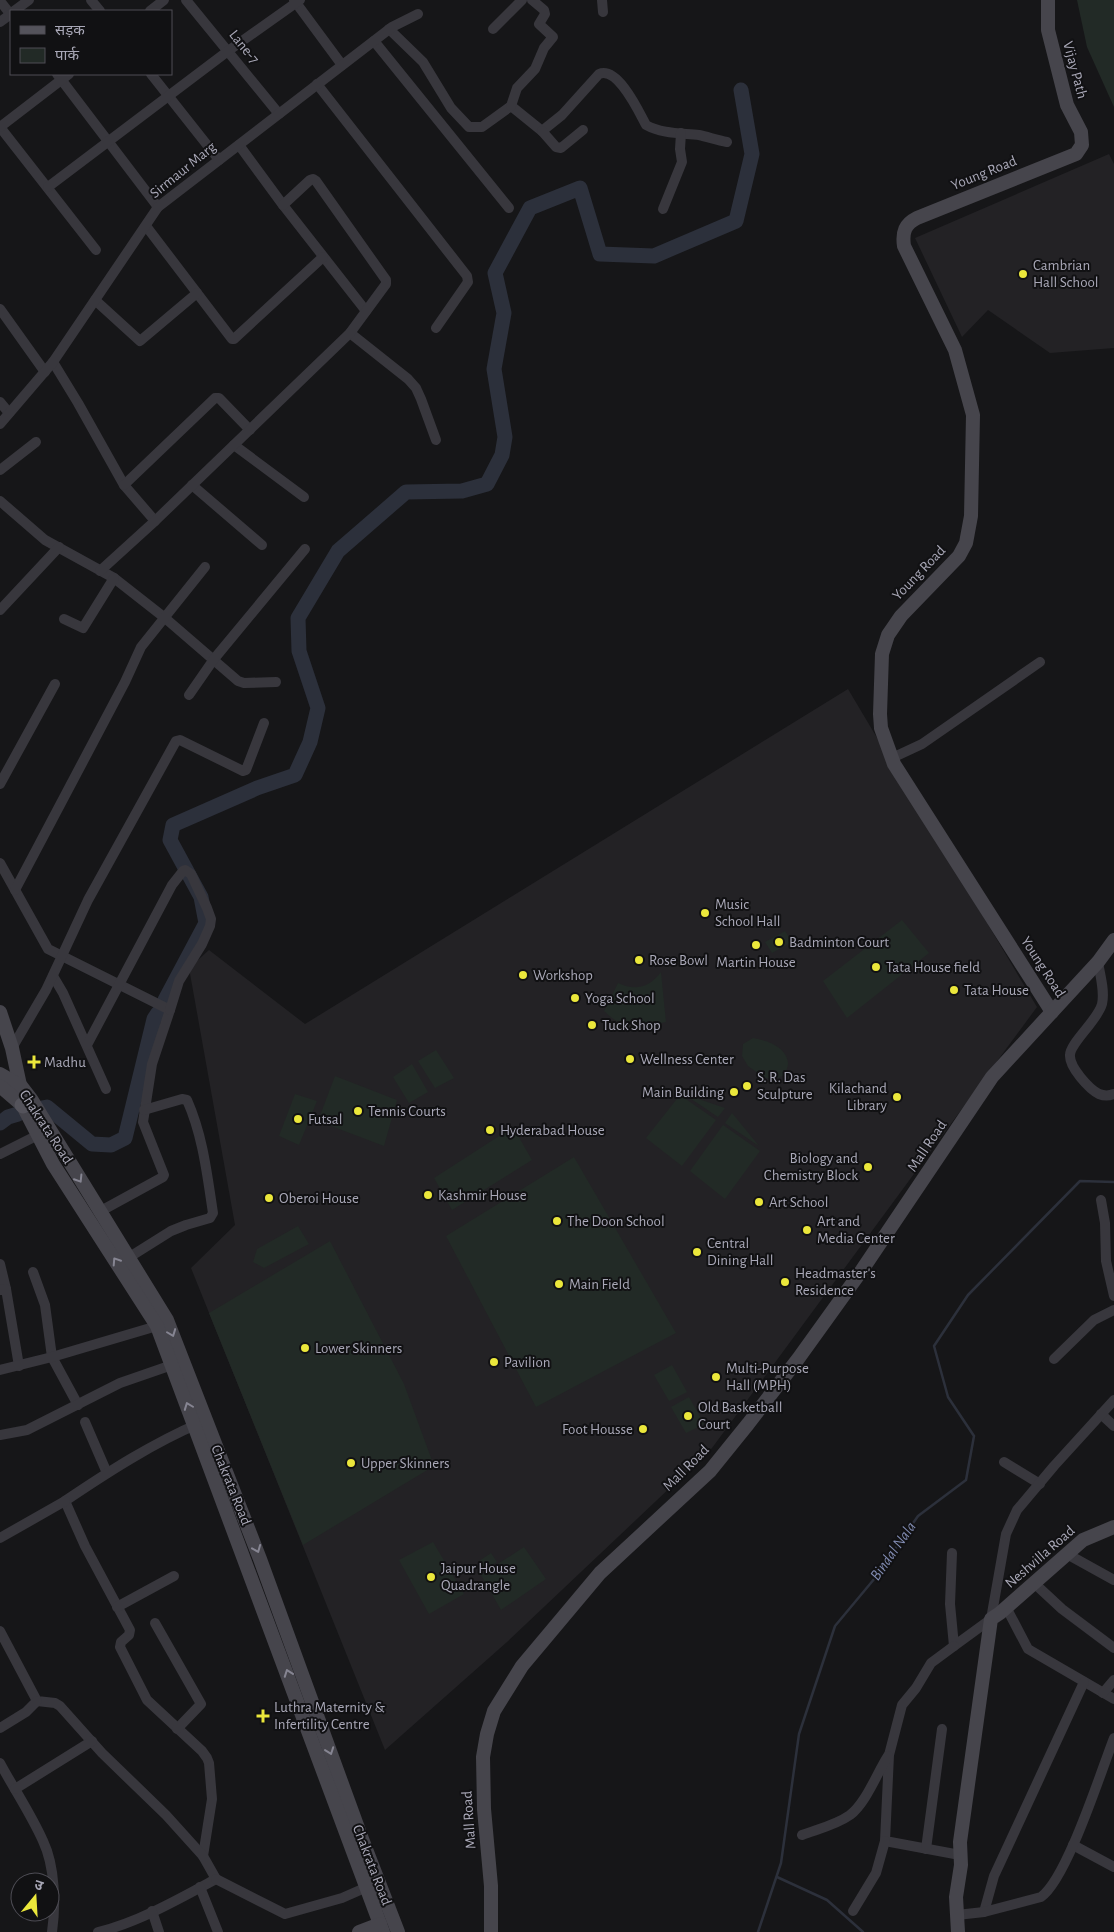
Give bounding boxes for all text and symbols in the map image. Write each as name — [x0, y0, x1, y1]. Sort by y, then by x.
legend — [10, 10, 172, 75]
text: सड़क — [55, 23, 85, 38]
street label: Lane-7 — [226, 27, 262, 67]
street label: Vijay Path — [1060, 40, 1090, 100]
text: पार्क — [55, 46, 79, 63]
street label: Sirmaur Marg — [147, 139, 219, 201]
street label: Young Road — [949, 153, 1019, 193]
place label: Cambrian Hall School — [1033, 258, 1099, 290]
marker: Cambrian Hall School — [1017, 268, 1029, 280]
street label: Young Road — [890, 543, 949, 603]
place label: Music School Hall — [715, 897, 781, 929]
marker: Music School Hall — [699, 907, 711, 919]
street label: Young Road — [1018, 934, 1068, 1000]
place label: Badminton Court — [789, 935, 889, 950]
marker: Badminton Court — [773, 936, 785, 948]
marker: Martin House — [750, 939, 762, 951]
place label: Rose Bowl — [649, 953, 708, 968]
marker: Rose Bowl — [633, 954, 645, 966]
place label: Martin House — [716, 955, 796, 970]
place label: Tata House field — [886, 960, 980, 975]
marker: Tata House field — [870, 961, 882, 973]
place label: Workshop — [533, 968, 593, 983]
marker: Workshop — [517, 969, 529, 981]
place label: Tata House — [964, 983, 1029, 998]
marker: Tata House — [948, 984, 960, 996]
place label: Yoga School — [585, 991, 655, 1006]
marker: Yoga School — [569, 992, 581, 1004]
place label: Tuck Shop — [602, 1018, 661, 1033]
marker: Tuck Shop — [586, 1019, 598, 1031]
place label: Wellness Center — [640, 1052, 734, 1067]
marker: Wellness Center — [624, 1053, 636, 1065]
place label: Madhu — [44, 1055, 86, 1070]
marker: Madhu — [28, 1056, 40, 1068]
place label: S. R. Das Sculpture — [757, 1070, 813, 1102]
marker: S. R. Das Sculpture — [741, 1080, 753, 1092]
place label: Kilachand Library — [829, 1081, 888, 1113]
place label: Main Building — [642, 1085, 725, 1100]
marker: Main Building — [728, 1086, 740, 1098]
street label: Chakrata Road — [17, 1087, 76, 1167]
marker: Kilachand Library — [891, 1091, 903, 1103]
place label: Tennis Courts — [368, 1104, 446, 1119]
marker: Tennis Courts — [352, 1105, 364, 1117]
place label: Futsal — [308, 1112, 342, 1127]
marker: Futsal — [292, 1113, 304, 1125]
street label: Mall Road — [904, 1117, 950, 1174]
place label: Hyderabad House — [500, 1123, 605, 1138]
marker: Hyderabad House — [484, 1124, 496, 1136]
place label: Biology and Chemistry Block — [764, 1151, 858, 1183]
marker: Biology and Chemistry Block — [862, 1161, 874, 1173]
one-way arrow — [73, 1173, 82, 1182]
place label: Kashmir House — [438, 1188, 527, 1203]
marker: Kashmir House — [422, 1189, 434, 1201]
place label: Oberoi House — [279, 1191, 359, 1206]
marker: Oberoi House — [263, 1192, 275, 1204]
place label: Art School — [769, 1195, 828, 1210]
marker: Art School — [753, 1196, 765, 1208]
place label: The Doon School — [567, 1214, 665, 1229]
place label: Art and Media Center — [817, 1214, 895, 1246]
marker: The Doon School — [551, 1215, 563, 1227]
marker: Art and Media Center — [801, 1224, 813, 1236]
place label: Central Dining Hall — [707, 1236, 774, 1268]
marker: Central Dining Hall — [691, 1246, 703, 1258]
one-way arrow — [112, 1258, 122, 1267]
place label: Headmaster's Residence — [795, 1266, 876, 1298]
marker: Headmaster's Residence — [779, 1276, 791, 1288]
place label: Main Field — [569, 1277, 630, 1292]
marker: Main Field — [553, 1278, 565, 1290]
one-way arrow — [165, 1328, 176, 1337]
place label: Lower Skinners — [315, 1341, 402, 1356]
marker: Lower Skinners — [299, 1342, 311, 1354]
place label: Pavilion — [504, 1355, 550, 1370]
marker: Pavilion — [488, 1356, 500, 1368]
place label: Multi-Purpose Hall (MPH) — [726, 1361, 809, 1393]
marker: Multi-Purpose Hall (MPH) — [710, 1371, 722, 1383]
place label: Old Basketball Court — [698, 1400, 782, 1432]
one-way arrow — [184, 1402, 194, 1411]
marker: Old Basketball Court — [682, 1410, 694, 1422]
place label: Foot Housse — [562, 1422, 633, 1437]
marker: Foot Housse — [637, 1423, 649, 1435]
street label: Mall Road — [660, 1442, 712, 1494]
street label: Chakrata Road — [208, 1443, 254, 1527]
place label: Upper Skinners — [361, 1456, 450, 1471]
marker: Upper Skinners — [345, 1457, 357, 1469]
water label: Bindal Nala — [867, 1519, 919, 1583]
street label: Neshvilla Road — [1002, 1523, 1078, 1591]
one-way arrow — [250, 1544, 261, 1553]
place label: Jaipur House Quadrangle — [441, 1561, 516, 1593]
marker: Jaipur House Quadrangle — [425, 1571, 437, 1583]
one-way arrow — [284, 1669, 294, 1678]
place label: Luthra Maternity & Infertility Centre — [274, 1700, 385, 1732]
marker: Luthra Maternity & Infertility Centre — [256, 1709, 270, 1723]
one-way arrow — [324, 1747, 334, 1755]
street label: Mall Road — [459, 1790, 479, 1850]
street label: Chakrata Road — [350, 1823, 394, 1908]
north arrow — [10, 1872, 60, 1922]
text: उ — [33, 1878, 46, 1894]

